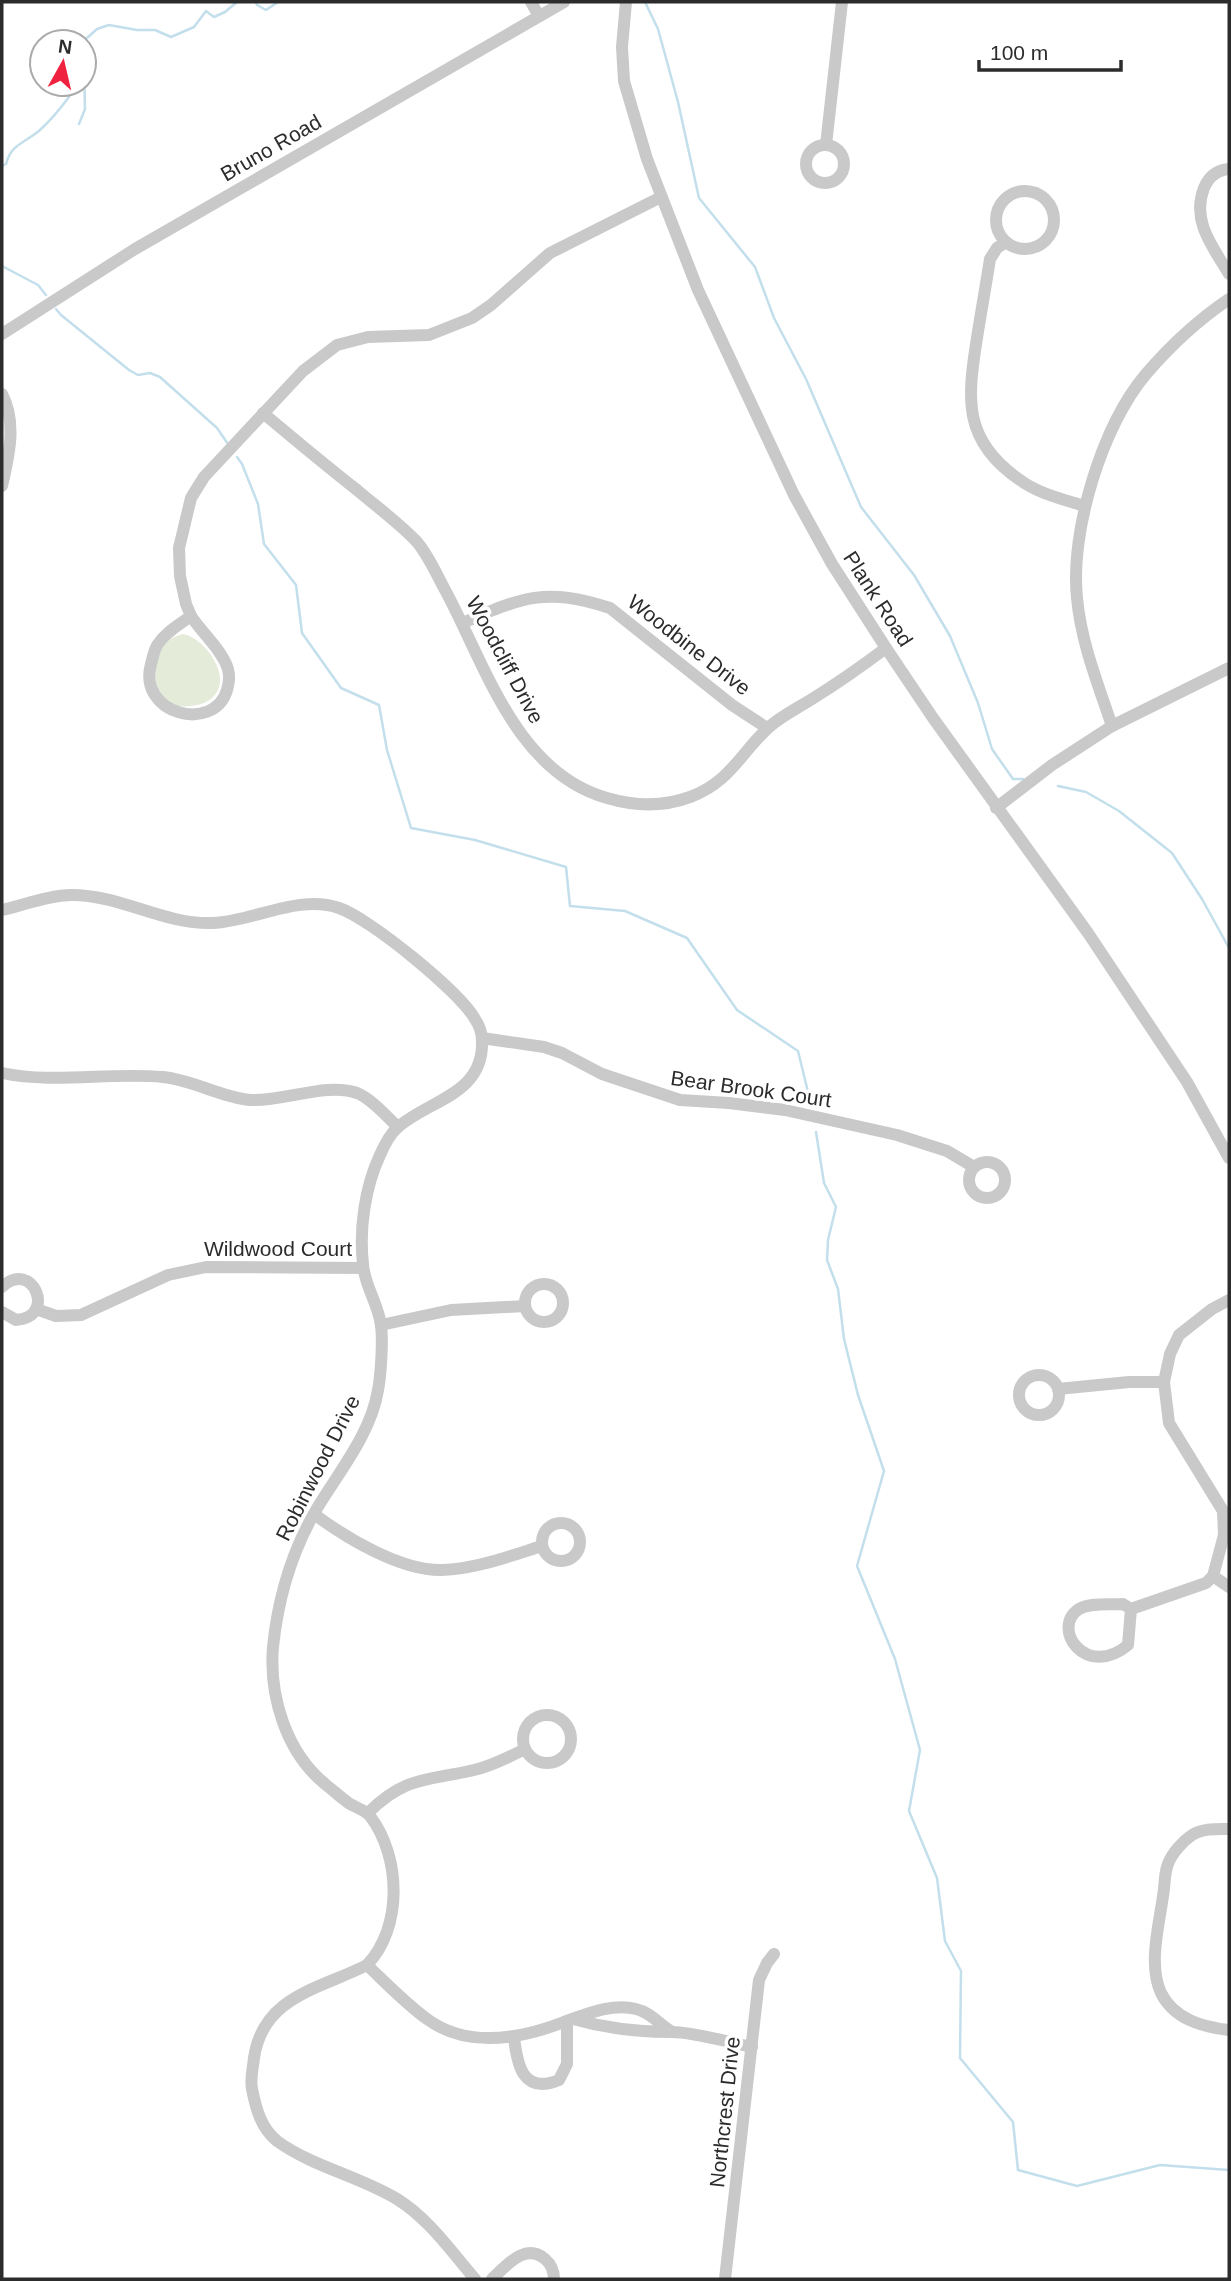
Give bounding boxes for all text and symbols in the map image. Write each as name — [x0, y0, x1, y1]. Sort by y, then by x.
north arrow — [28, 28, 98, 98]
scale bar — [979, 28, 1121, 72]
text: N — [57, 35, 74, 58]
text: 100 m — [990, 41, 1048, 64]
street label: Bruno Road — [216, 110, 325, 186]
street label: Plank Road — [839, 547, 918, 651]
street label: Woodbine Drive — [624, 590, 755, 700]
street label: Woodcliff Drive — [462, 592, 549, 727]
street label: Bear Brook Court — [669, 1066, 833, 1111]
street label: Wildwood Court — [204, 1237, 352, 1260]
street label: Robinwood Drive — [271, 1391, 364, 1544]
street label: Northcrest Drive — [705, 2035, 744, 2189]

